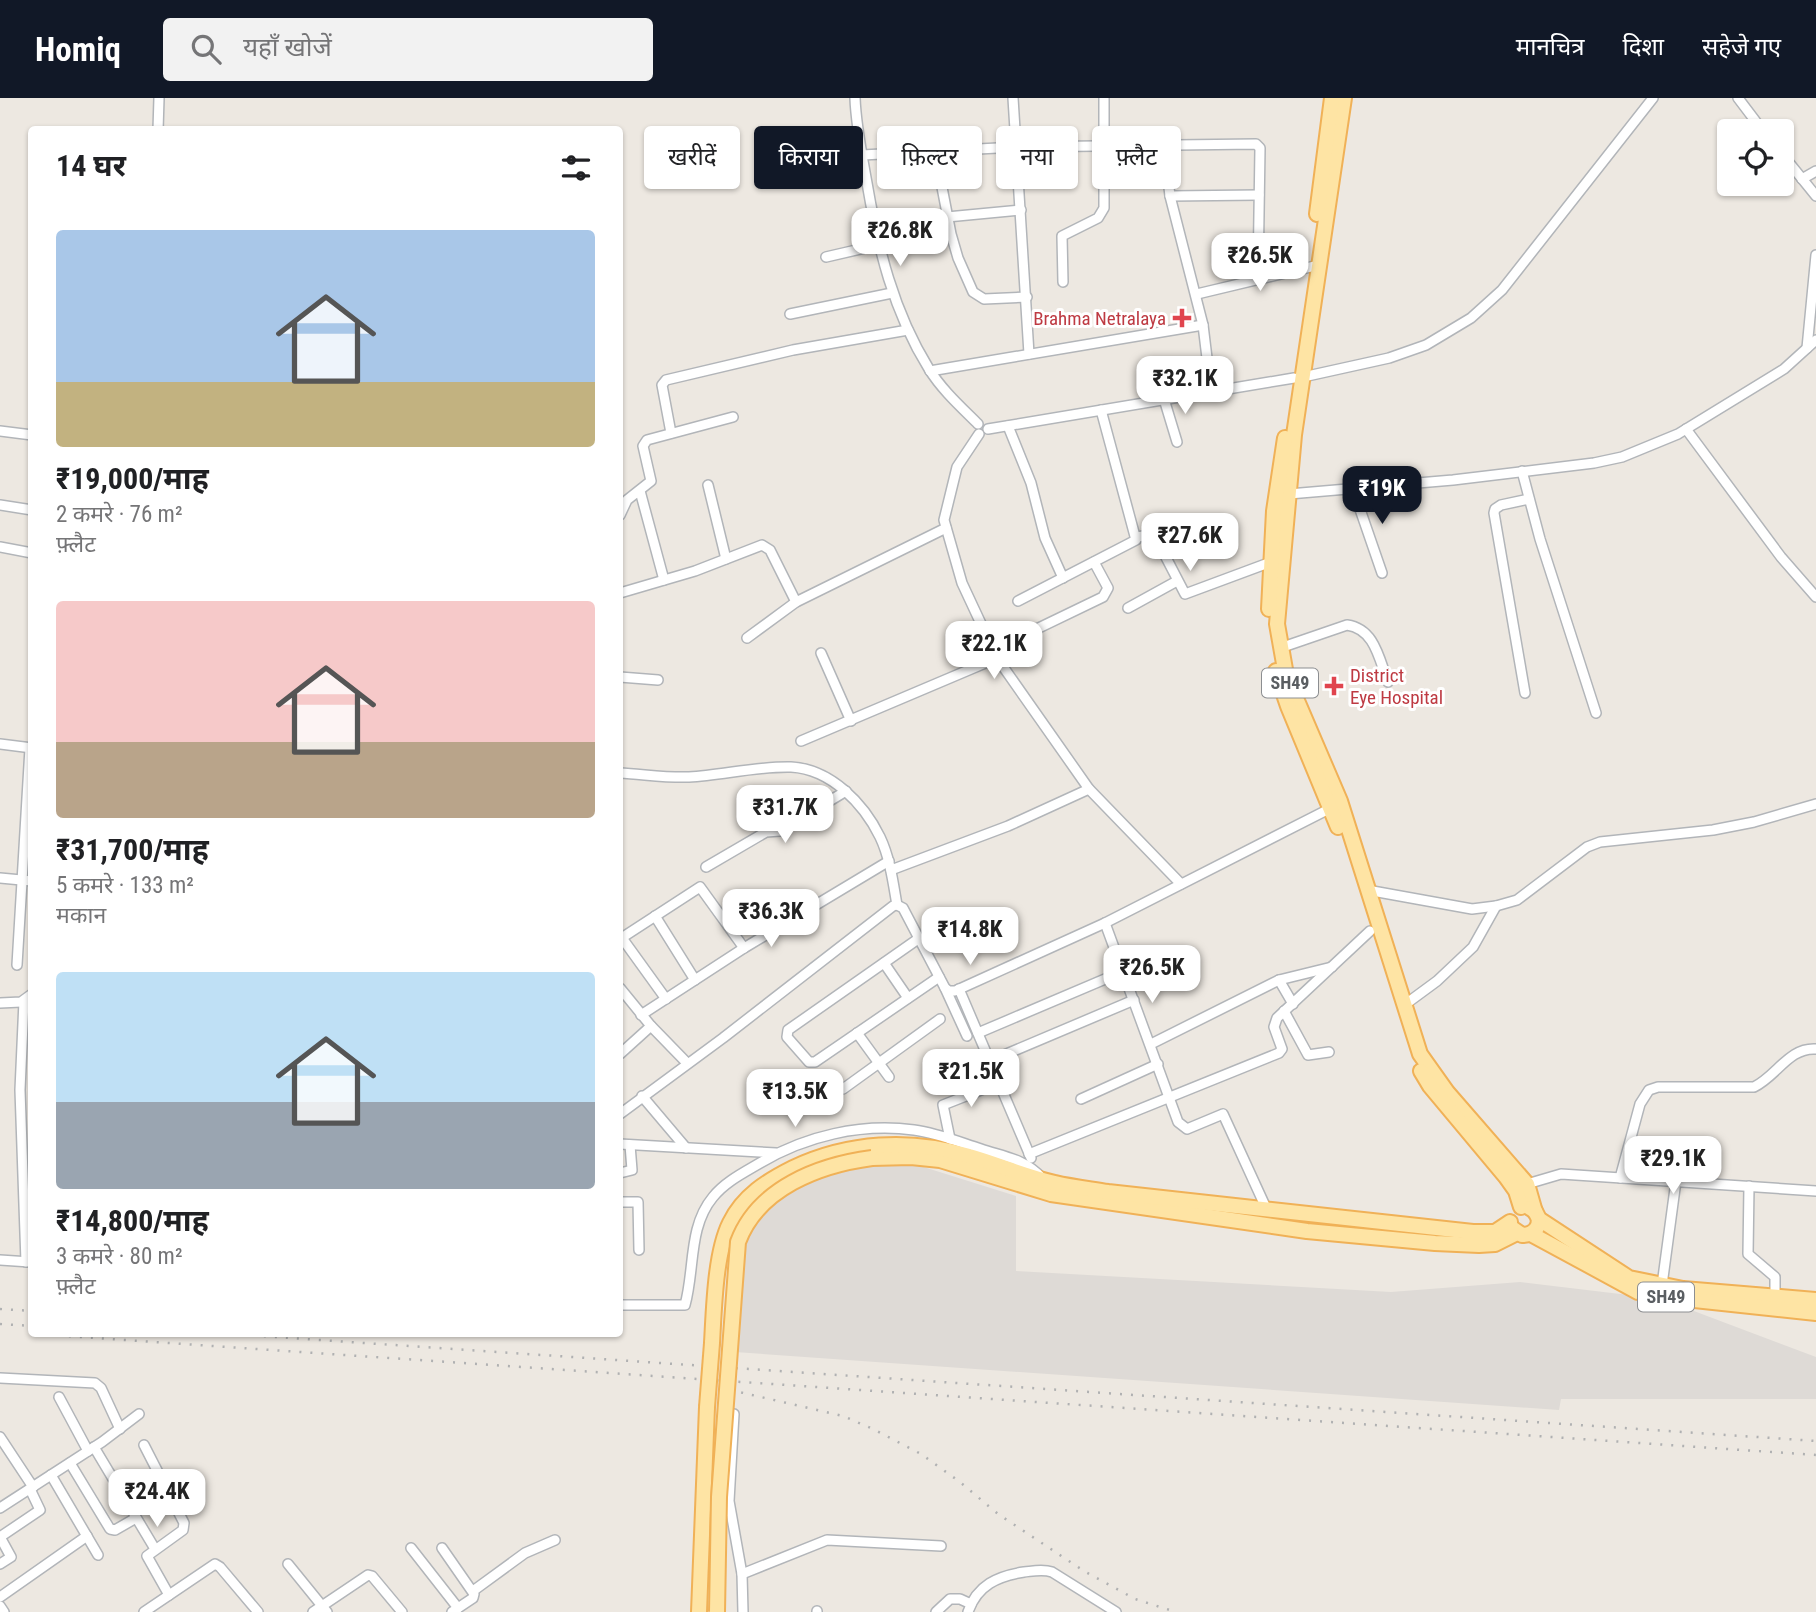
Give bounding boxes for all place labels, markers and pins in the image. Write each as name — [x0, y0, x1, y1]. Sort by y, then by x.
pin: ₹26.8K — [843, 208, 957, 268]
pin: ₹26.5K — [1203, 234, 1317, 293]
place label: Brahma Netralaya — [1033, 307, 1166, 330]
marker: Brahma Netralaya — [1172, 308, 1192, 328]
pin: ₹32.1K — [1128, 356, 1242, 416]
pin: ₹19K — [1341, 466, 1423, 526]
pin: ₹27.6K — [1133, 514, 1247, 573]
pin: ₹22.1K — [937, 622, 1051, 681]
place label: District Eye Hospital — [1350, 664, 1443, 709]
marker: District Eye Hospital — [1324, 676, 1344, 696]
pin: ₹31.7K — [728, 786, 842, 845]
pin: ₹36.3K — [714, 890, 828, 949]
pin: ₹14.8K — [913, 908, 1027, 967]
pin: ₹26.5K — [1095, 946, 1209, 1005]
pin: ₹21.5K — [914, 1049, 1028, 1109]
pin: ₹13.5K — [738, 1070, 852, 1129]
pin: ₹29.1K — [1616, 1136, 1730, 1196]
pin: ₹24.4K — [100, 1470, 214, 1529]

